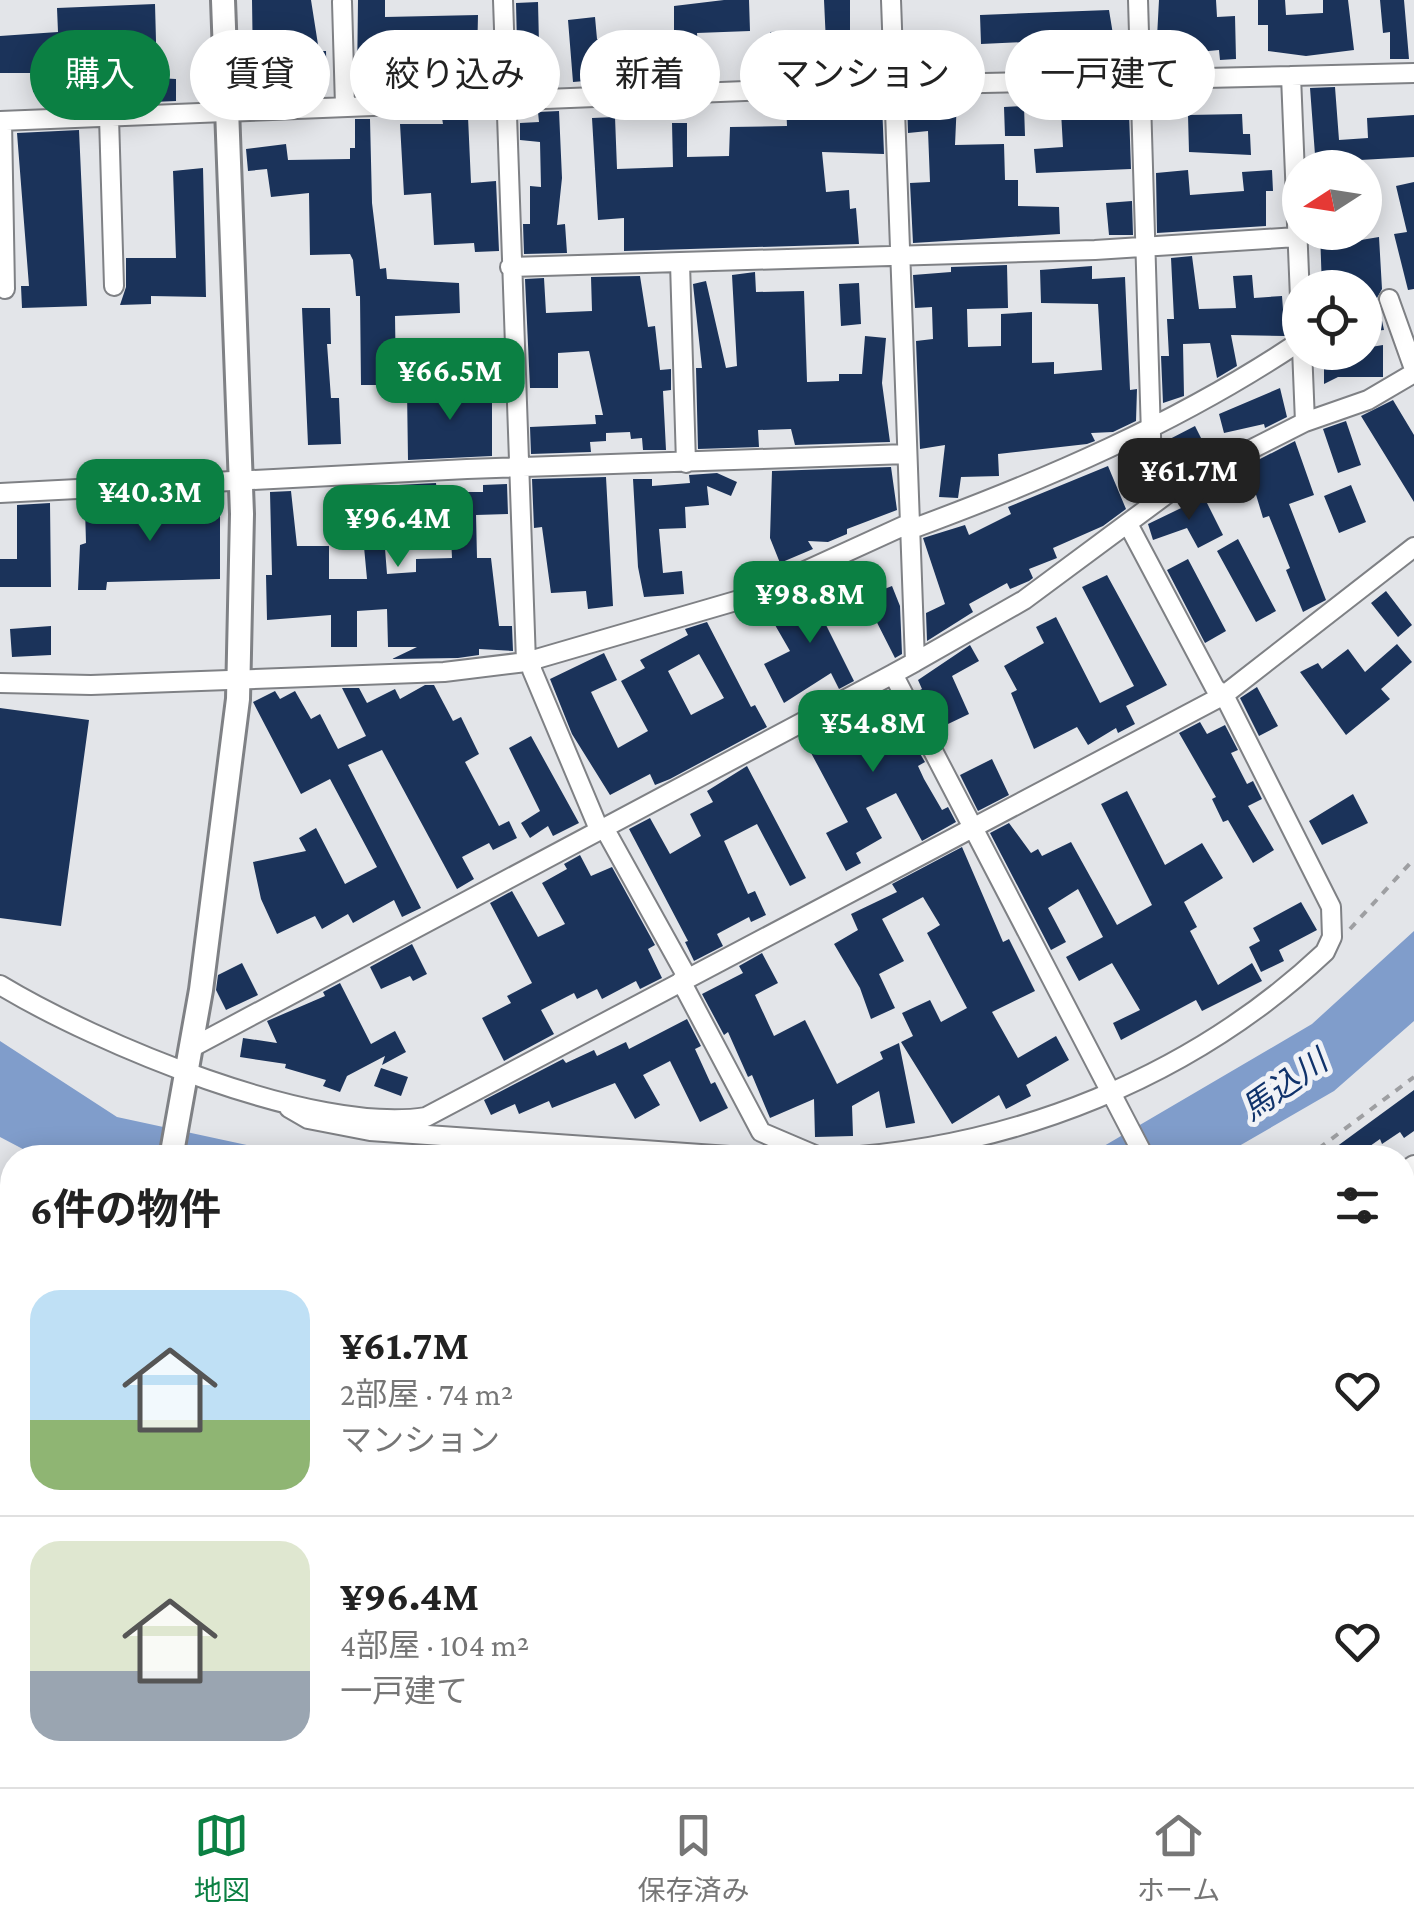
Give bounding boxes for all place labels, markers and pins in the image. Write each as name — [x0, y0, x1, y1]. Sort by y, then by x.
pin: ¥66.5M — [369, 338, 531, 423]
pin: ¥61.7M — [1108, 438, 1270, 523]
pin: ¥40.3M — [69, 459, 231, 544]
pin: ¥96.4M — [317, 485, 479, 570]
pin: ¥98.8M — [729, 561, 891, 646]
pin: ¥54.8M — [792, 690, 954, 775]

